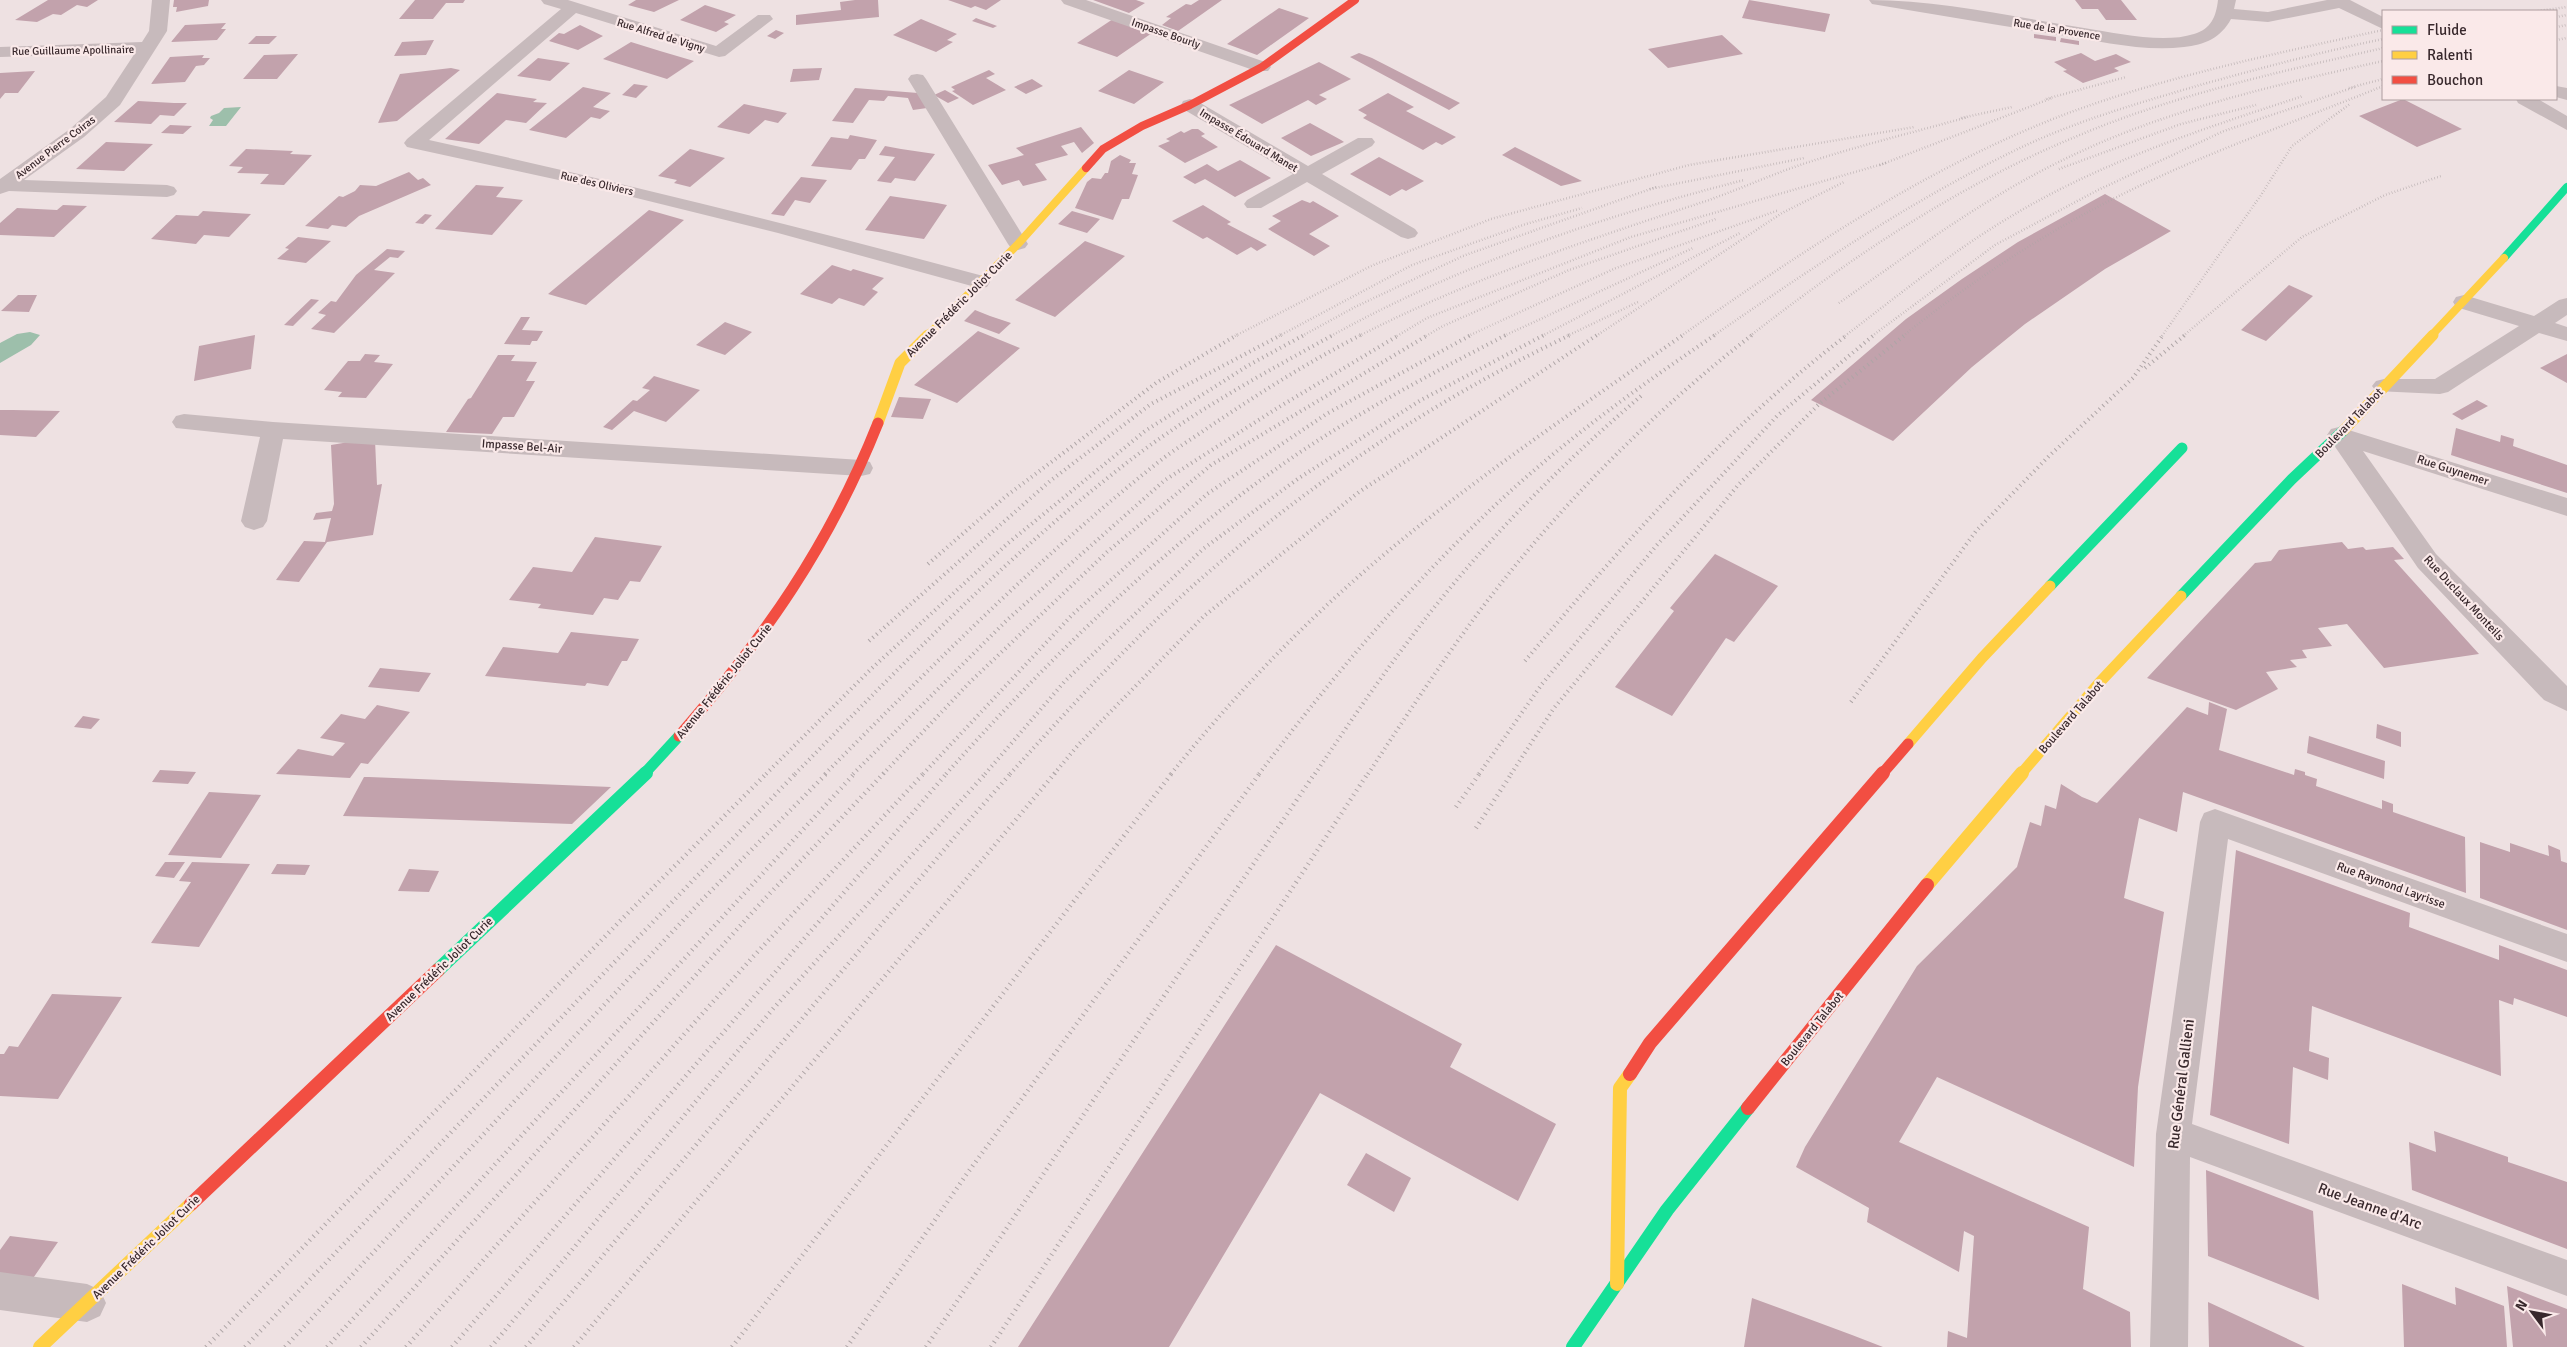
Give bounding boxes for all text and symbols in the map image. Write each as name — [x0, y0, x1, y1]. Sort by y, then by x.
legend — [2382, 10, 2557, 100]
street label: Rue Alfred de Vigny — [615, 16, 707, 55]
street label: Impasse Bourly — [1130, 16, 1203, 52]
street label: Rue de la Provence — [2013, 16, 2101, 43]
text: Fluide — [2427, 21, 2467, 39]
street label: Rue Guillaume Apollinaire — [12, 43, 134, 58]
text: Ralenti — [2427, 46, 2473, 64]
text: Bouchon — [2427, 71, 2483, 89]
street label: Impasse Édouard Manet — [1197, 105, 1301, 175]
street label: Avenue Pierre Coiras — [13, 113, 98, 182]
street label: Rue des Oliviers — [559, 169, 635, 198]
street label: Avenue Frédéric Joliot Curie — [903, 248, 1016, 361]
street label: Boulevard Talabot — [2312, 385, 2387, 461]
street label: Impasse Bel-Air — [481, 436, 563, 457]
street label: Rue Guynemer — [2415, 452, 2491, 489]
street label: Rue Duclaux Monteils — [2420, 553, 2507, 644]
street label: Avenue Frédéric Joliot Curie — [673, 621, 775, 742]
street label: Boulevard Talabot — [2036, 678, 2107, 757]
street label: Rue Raymond Layrisse — [2335, 859, 2447, 912]
street label: Avenue Frédéric Joliot Curie — [382, 914, 496, 1025]
street label: Boulevard Talabot — [1778, 989, 1847, 1070]
street label: Rue Général Gallieni — [2164, 1018, 2198, 1150]
street label: Rue Jeanne d'Arc — [2316, 1179, 2424, 1233]
street label: Avenue Frédéric Joliot Curie — [89, 1192, 203, 1303]
north arrow — [2507, 1287, 2557, 1337]
text: N — [2512, 1297, 2531, 1314]

